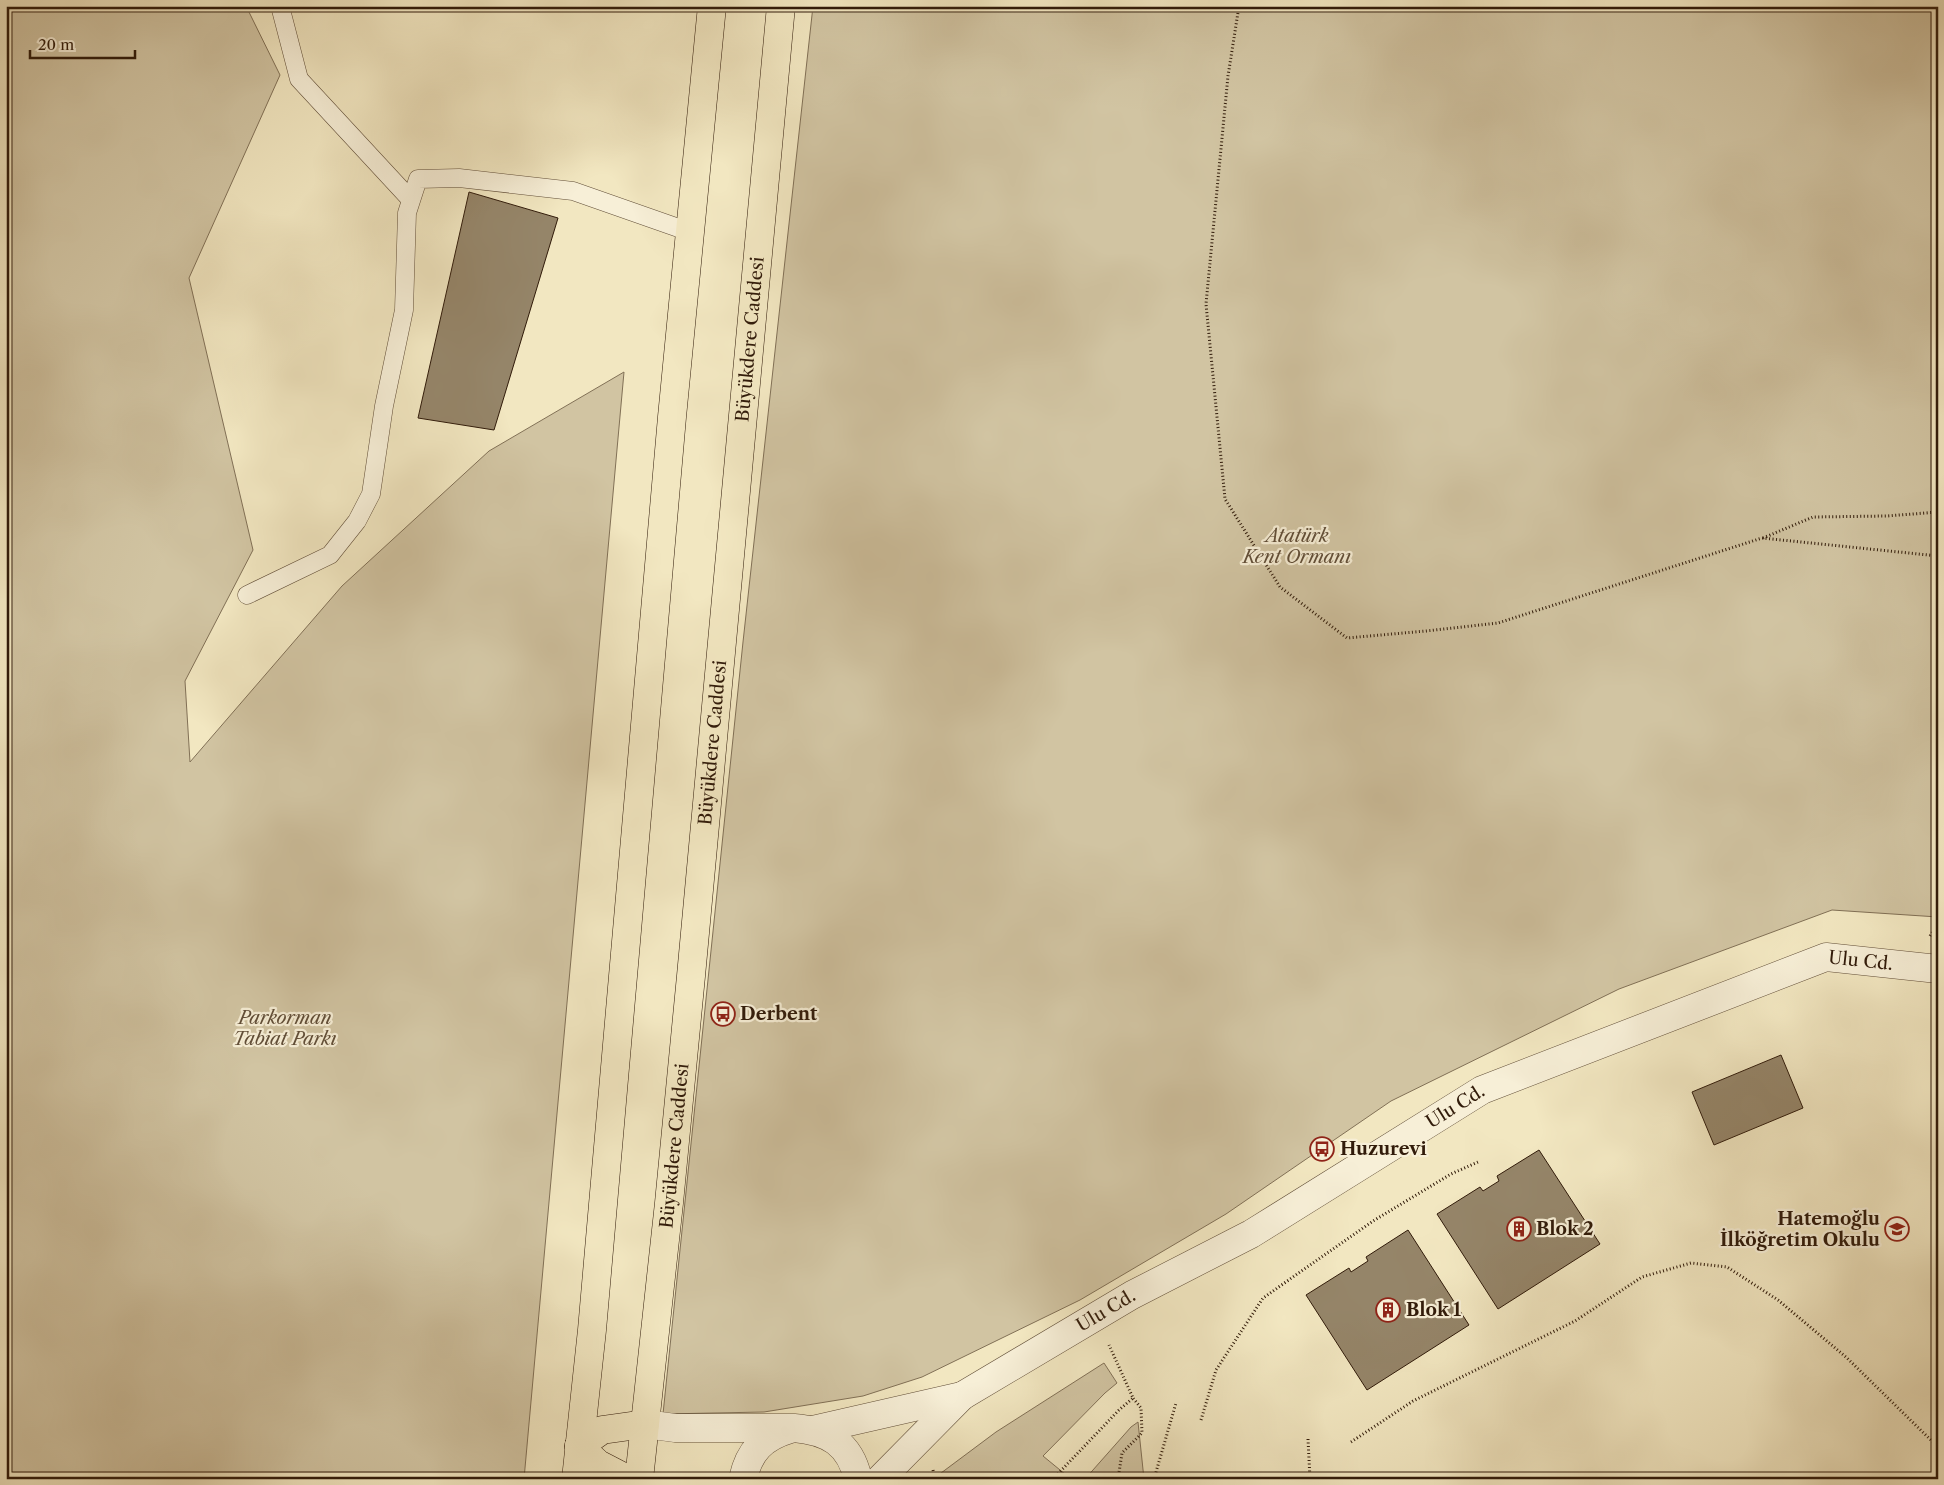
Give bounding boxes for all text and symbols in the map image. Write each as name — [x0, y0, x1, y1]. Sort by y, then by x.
scale bar — [30, 28, 135, 60]
text: 20 m — [38, 35, 74, 54]
street label: Büyükdere Caddesi — [731, 255, 769, 423]
park label: Atatürk Kent Ormanı — [1241, 525, 1351, 568]
street label: Büyükdere Caddesi — [694, 659, 731, 826]
street label: Ulu Cd. — [1827, 946, 1894, 975]
bus stop icon: Derbent — [710, 1001, 736, 1027]
place label: Derbent — [740, 1003, 818, 1025]
park label: Parkorman Tabiat Parkı — [233, 1007, 337, 1050]
street label: Büyükdere Caddesi — [655, 1062, 694, 1230]
street label: Ulu Cd. — [1422, 1080, 1489, 1133]
bus stop icon: Huzurevi — [1309, 1136, 1335, 1162]
place label: Huzurevi — [1340, 1138, 1427, 1160]
place label: Hatemoğlu İlköğretim Okulu — [1720, 1208, 1880, 1251]
building icon: Blok 2 — [1506, 1216, 1532, 1242]
school or university icon: Hatemoğlu İlköğretim Okulu — [1884, 1216, 1910, 1242]
place label: Blok 2 — [1536, 1218, 1594, 1240]
street label: Ulu Cd. — [1072, 1285, 1139, 1337]
building icon: Blok 1 — [1375, 1297, 1401, 1323]
place label: Blok 1 — [1406, 1299, 1461, 1321]

